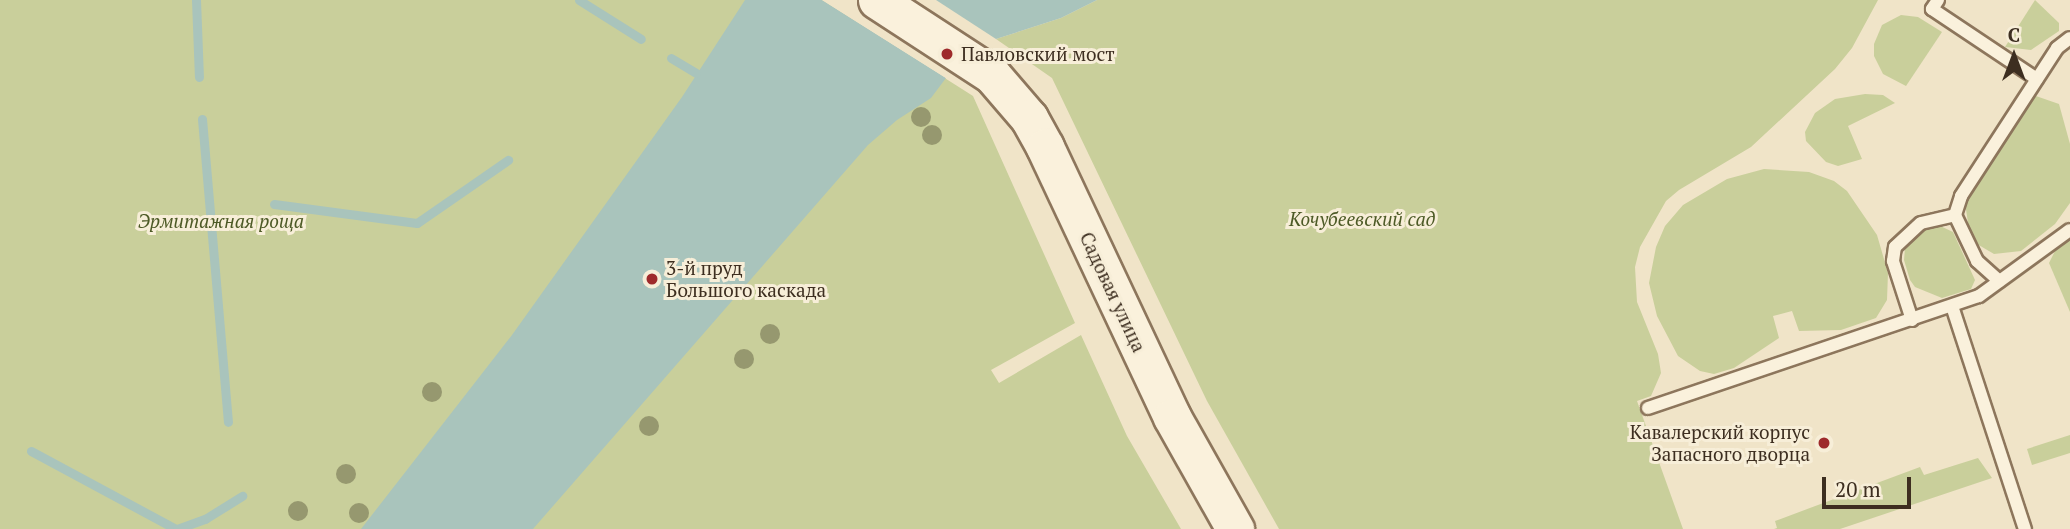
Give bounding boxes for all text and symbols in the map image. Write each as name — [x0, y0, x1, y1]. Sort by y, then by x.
north arrow — [1979, 21, 2049, 91]
text: С — [2008, 22, 2020, 47]
place label: Павловский мост — [961, 43, 1115, 65]
marker: Павловский мост — [939, 46, 955, 62]
park label: Кочубеевский сад — [1289, 208, 1435, 230]
park label: Эрмитажная роща — [138, 210, 304, 232]
street label: Садовая улица — [1075, 228, 1151, 356]
place label: 3-й пруд Большого каскада — [666, 257, 826, 301]
marker: 3-й пруд Большого каскада — [644, 271, 660, 287]
place label: Кавалерский корпус Запасного дворца — [1630, 421, 1810, 465]
marker: Кавалерский корпус Запасного дворца — [1816, 435, 1832, 451]
scale bar — [1825, 462, 1914, 506]
text: 20 m — [1835, 475, 1881, 503]

